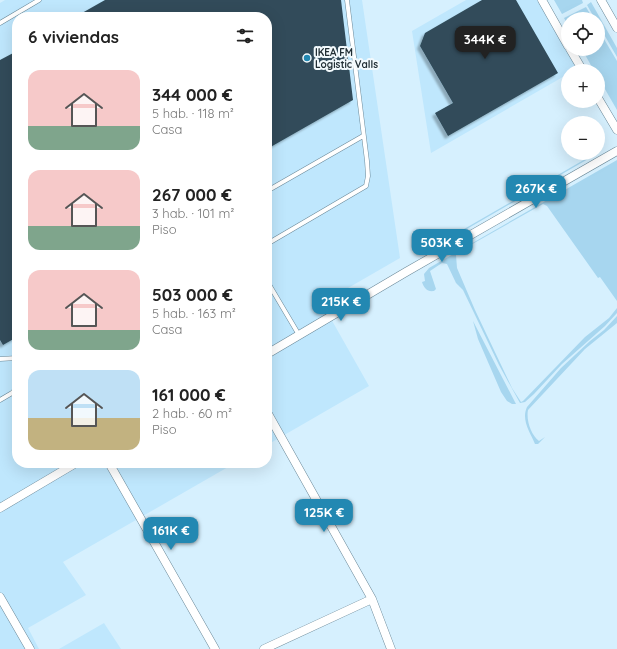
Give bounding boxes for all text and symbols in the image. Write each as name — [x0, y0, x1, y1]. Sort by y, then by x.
map controls — [561, 12, 605, 160]
button: locate — [561, 12, 605, 56]
icon: filters — [234, 25, 256, 47]
text: 6 viviendas — [28, 26, 119, 47]
pin: 344K € — [452, 26, 518, 60]
text: 344K € — [464, 31, 506, 47]
place label: IKEA FM Logistic Valls — [315, 46, 378, 71]
marker: IKEA FM Logistic Valls — [302, 53, 312, 63]
button: + — [561, 64, 605, 108]
text: 344 000 € — [152, 84, 233, 105]
icon: home — [60, 86, 108, 134]
text: 5 hab. · 118 m² — [152, 105, 234, 121]
button: − — [561, 116, 605, 160]
text: Casa — [152, 121, 182, 137]
pin: 267K € — [503, 175, 569, 209]
text: 267K € — [515, 180, 557, 196]
text: 267 000 € — [152, 184, 232, 205]
icon: home — [60, 186, 108, 234]
text: 3 hab. · 101 m² — [152, 205, 234, 221]
text: Piso — [152, 221, 176, 237]
pin: 503K € — [409, 229, 475, 263]
text: 503K € — [421, 234, 463, 250]
text: 503 000 € — [152, 284, 233, 305]
icon: home — [60, 286, 108, 334]
pin: 215K € — [308, 288, 374, 322]
text: 215K € — [321, 293, 361, 309]
text: 5 hab. · 163 m² — [152, 305, 236, 321]
text: Casa — [152, 321, 182, 337]
text: 161 000 € — [152, 384, 226, 405]
icon: home — [60, 386, 108, 434]
text: 2 hab. · 60 m² — [152, 405, 232, 421]
text: Piso — [152, 421, 176, 437]
pin: 125K € — [291, 499, 357, 533]
text: 125K € — [304, 504, 344, 520]
pin: 161K € — [138, 517, 204, 551]
text: 161K € — [152, 522, 190, 538]

